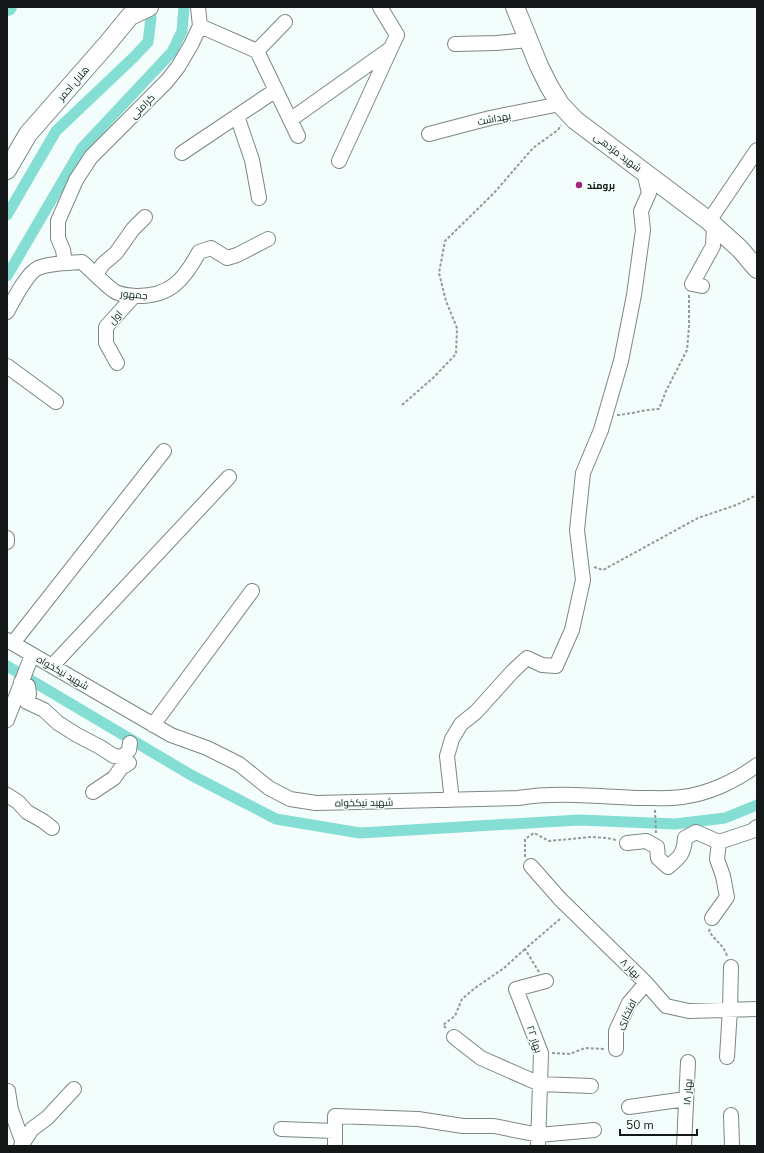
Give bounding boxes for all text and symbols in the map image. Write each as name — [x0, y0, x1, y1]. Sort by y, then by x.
street label: هلال احمر — [54, 63, 93, 105]
street label: کرامتی — [127, 91, 158, 122]
street label: بهداشت — [476, 109, 512, 129]
street label: شهید مژدهی — [591, 130, 644, 175]
place label: برومند — [587, 179, 615, 193]
marker: برومند — [574, 180, 584, 190]
street label: جمهور — [119, 287, 148, 303]
street label: اول — [106, 307, 126, 328]
street label: شهید نیکخواه — [34, 652, 91, 693]
street label: شهید نیکخواه — [335, 795, 393, 811]
street label: بهار ۸ — [617, 955, 644, 982]
street label: افتخاری — [613, 997, 641, 1032]
street label: بهار ۲۲ — [523, 1024, 545, 1055]
street label: بهار ۱۸ — [680, 1078, 696, 1106]
scale bar — [620, 1111, 697, 1137]
text: 50 m — [626, 1117, 654, 1133]

